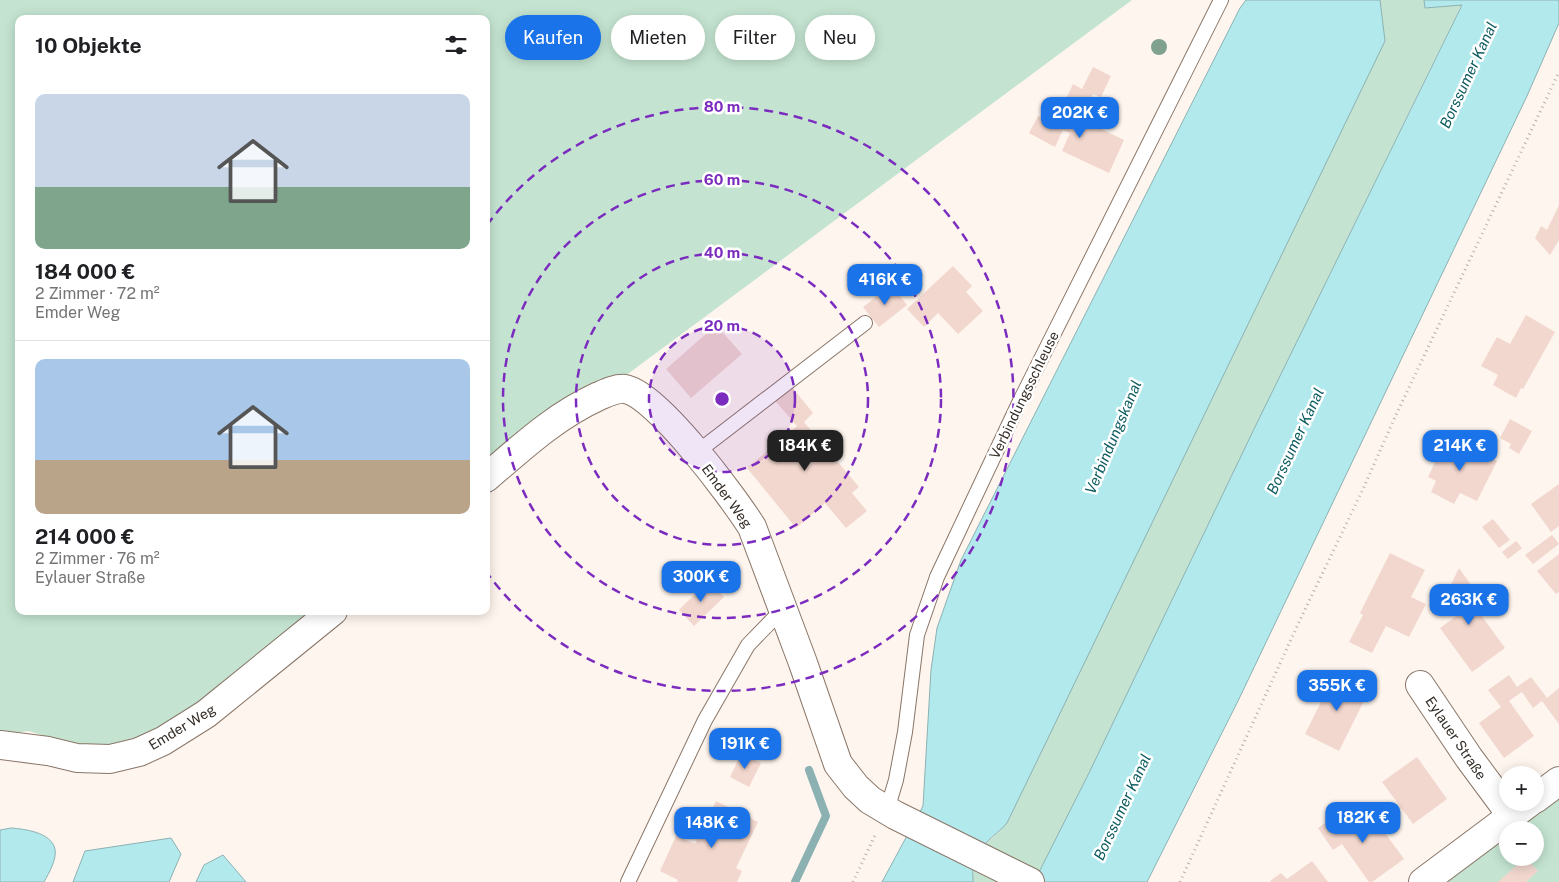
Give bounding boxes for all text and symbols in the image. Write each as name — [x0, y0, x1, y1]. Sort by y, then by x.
chip: Kaufen — [505, 15, 601, 60]
chip: Mieten — [611, 15, 705, 60]
chip: Filter — [715, 15, 795, 60]
chip: Neu — [805, 15, 875, 60]
water label: Borssumer Kanal — [1436, 19, 1500, 131]
icon: filters — [442, 31, 470, 59]
text: 10 Objekte — [35, 33, 142, 58]
pin: 202K € — [1039, 96, 1121, 139]
text: 80 m — [704, 98, 740, 115]
text: 202K € — [1052, 103, 1108, 122]
icon: home — [208, 126, 298, 216]
text: 60 m — [704, 171, 740, 188]
text: 40 m — [704, 244, 740, 261]
text: 184 000 € — [35, 259, 135, 284]
pin: 416K € — [844, 264, 926, 306]
text: 416K € — [858, 270, 912, 289]
text: 2 Zimmer · 72 m² — [35, 284, 160, 303]
text: Emder Weg — [35, 303, 120, 322]
text: 20 m — [704, 317, 740, 334]
street label: Verbindungsschleuse — [986, 329, 1062, 461]
water label: Verbindungskanal — [1081, 378, 1145, 496]
water label: Borssumer Kanal — [1263, 385, 1327, 497]
centre of rings — [713, 390, 731, 408]
icon: home — [208, 392, 298, 482]
pin: 184K € — [764, 430, 846, 472]
pin: 214K € — [1419, 430, 1501, 472]
text: 184K € — [778, 436, 832, 455]
text: 214K € — [1433, 436, 1487, 455]
street label: Emder Weg — [699, 461, 756, 531]
text: 214 000 € — [35, 524, 135, 549]
text: 2 Zimmer · 76 m² — [35, 549, 160, 568]
pin: 300K € — [660, 560, 742, 603]
text: 300K € — [673, 567, 729, 586]
text: Eylauer Straße — [35, 568, 145, 587]
pin: 263K € — [1428, 584, 1510, 626]
text: 263K € — [1441, 590, 1497, 609]
pin: 355K € — [1296, 670, 1378, 712]
text: 355K € — [1308, 676, 1366, 695]
street label: Eylauer Straße — [1422, 694, 1490, 783]
street label: Emder Weg — [146, 701, 218, 753]
pin: 191K € — [704, 728, 786, 770]
text: 191K € — [720, 734, 770, 753]
water label: Borssumer Kanal — [1090, 751, 1154, 863]
map controls — [1499, 766, 1544, 866]
button: + — [1499, 766, 1544, 811]
pin: 182K € — [1322, 802, 1404, 844]
pin: 148K € — [671, 806, 753, 849]
text: 182K € — [1336, 808, 1390, 827]
text: 148K € — [685, 813, 739, 832]
button: − — [1499, 821, 1544, 866]

